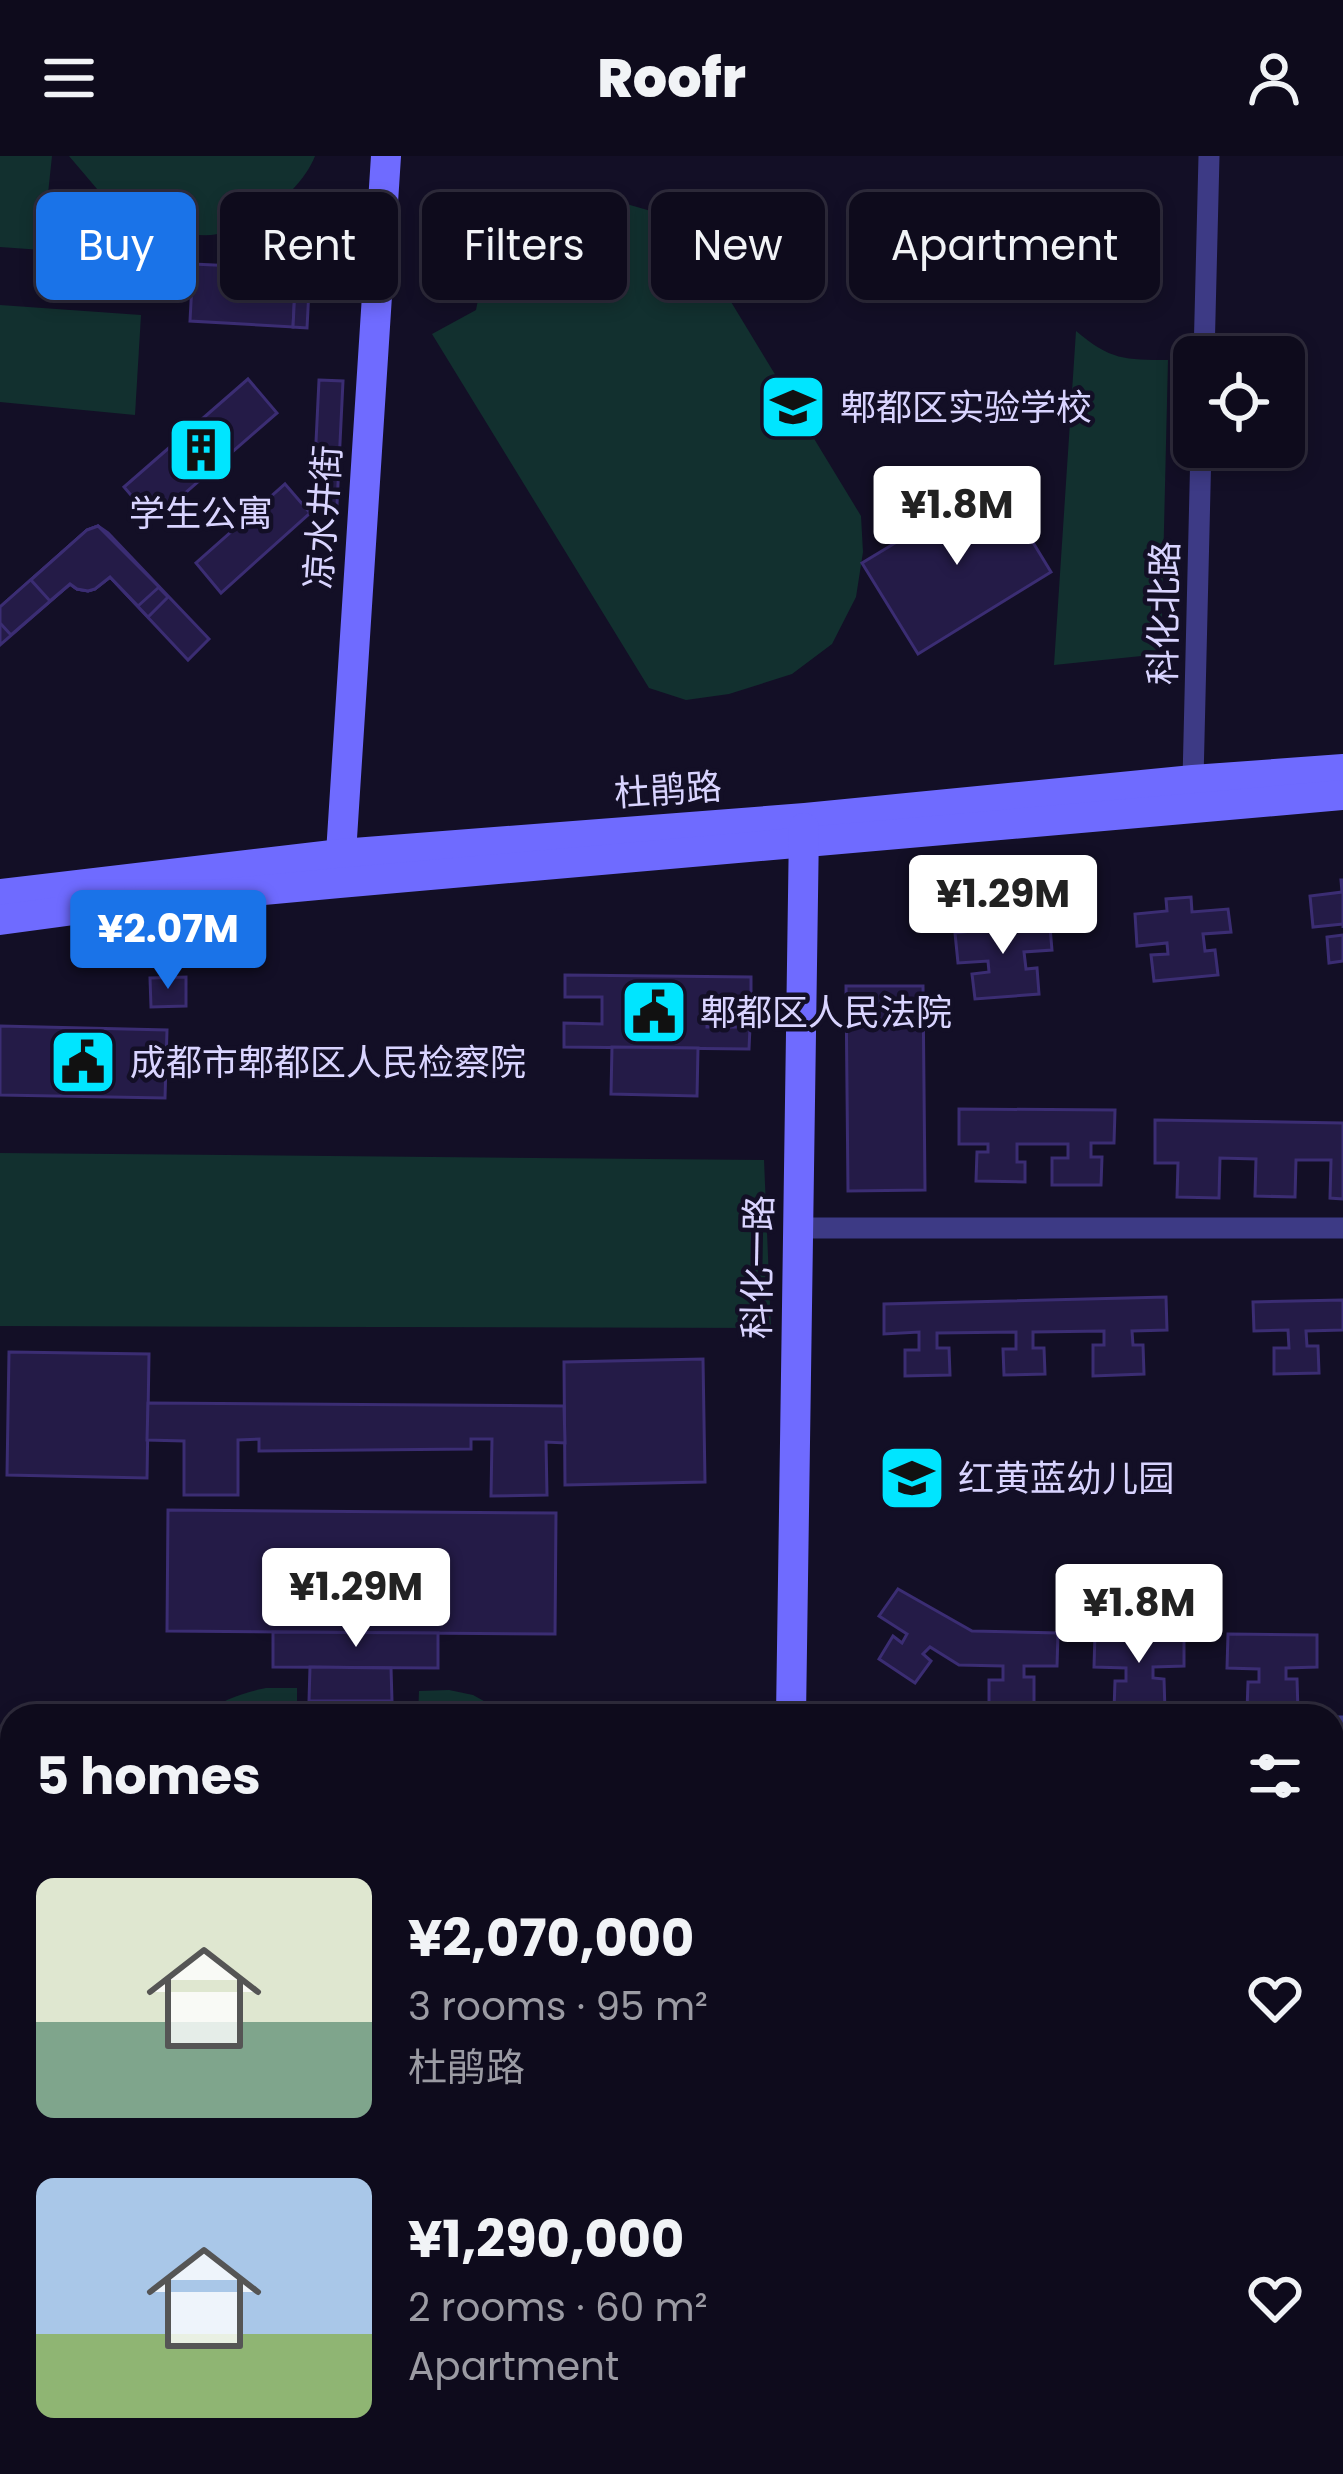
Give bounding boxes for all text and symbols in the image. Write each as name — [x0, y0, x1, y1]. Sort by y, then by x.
text: Roofr — [597, 40, 746, 116]
icon: menu — [36, 45, 102, 111]
icon: person — [1241, 45, 1307, 111]
chip: Buy — [36, 192, 196, 300]
chip: Rent — [220, 192, 398, 300]
chip: Filters — [422, 192, 627, 300]
chip: New — [651, 192, 825, 300]
chip: Apartment — [849, 192, 1160, 300]
map controls — [1173, 336, 1305, 468]
button: locate — [1173, 336, 1305, 468]
school or university icon: 郫都区实验学校 — [758, 372, 828, 442]
place label: 郫都区实验学校 — [840, 382, 1092, 433]
building icon: 学生公寓 — [166, 415, 236, 485]
street label: 凉水井街 — [293, 443, 353, 591]
pin: ¥1.8M — [873, 466, 1041, 568]
text: ¥1.8M — [901, 477, 1013, 532]
place label: 学生公寓 — [129, 488, 273, 539]
street label: 科化北路 — [1137, 541, 1191, 685]
street label: 杜鹃路 — [612, 761, 724, 819]
pin: ¥1.29M — [905, 855, 1101, 957]
text: ¥1.29M — [936, 866, 1070, 921]
pin: ¥2.07M — [70, 890, 266, 992]
text: ¥2.07M — [97, 901, 239, 956]
public building icon: 郫都区人民法院 — [619, 977, 689, 1047]
place label: 郫都区人民法院 — [700, 987, 952, 1038]
public building icon: 成都市郫都区人民检察院 — [48, 1027, 118, 1097]
place label: 成都市郫都区人民检察院 — [130, 1037, 526, 1088]
street label: 科化一路 — [731, 1195, 785, 1339]
school or university icon: 红黄蓝幼儿园 — [877, 1443, 947, 1513]
place label: 红黄蓝幼儿园 — [958, 1453, 1174, 1504]
pin: ¥1.29M — [258, 1548, 454, 1650]
text: ¥1.29M — [289, 1559, 423, 1614]
pin: ¥1.8M — [1055, 1564, 1223, 1666]
text: ¥1.8M — [1083, 1575, 1195, 1630]
text: 5 homes — [36, 1740, 261, 1812]
icon: filters — [1242, 1743, 1308, 1809]
text: ¥2,070,000 — [408, 1902, 694, 1974]
icon: home — [132, 1926, 276, 2070]
icon: heart — [1242, 1965, 1308, 2031]
text: 3 rooms · 95 m² — [408, 1979, 708, 2034]
text: 杜鹃路 — [408, 2040, 525, 2095]
text: ¥1,290,000 — [408, 2203, 684, 2275]
icon: home — [132, 2226, 276, 2370]
icon: heart — [1242, 2265, 1308, 2331]
text: 2 rooms · 60 m² — [408, 2280, 708, 2335]
text: Apartment — [408, 2339, 619, 2394]

